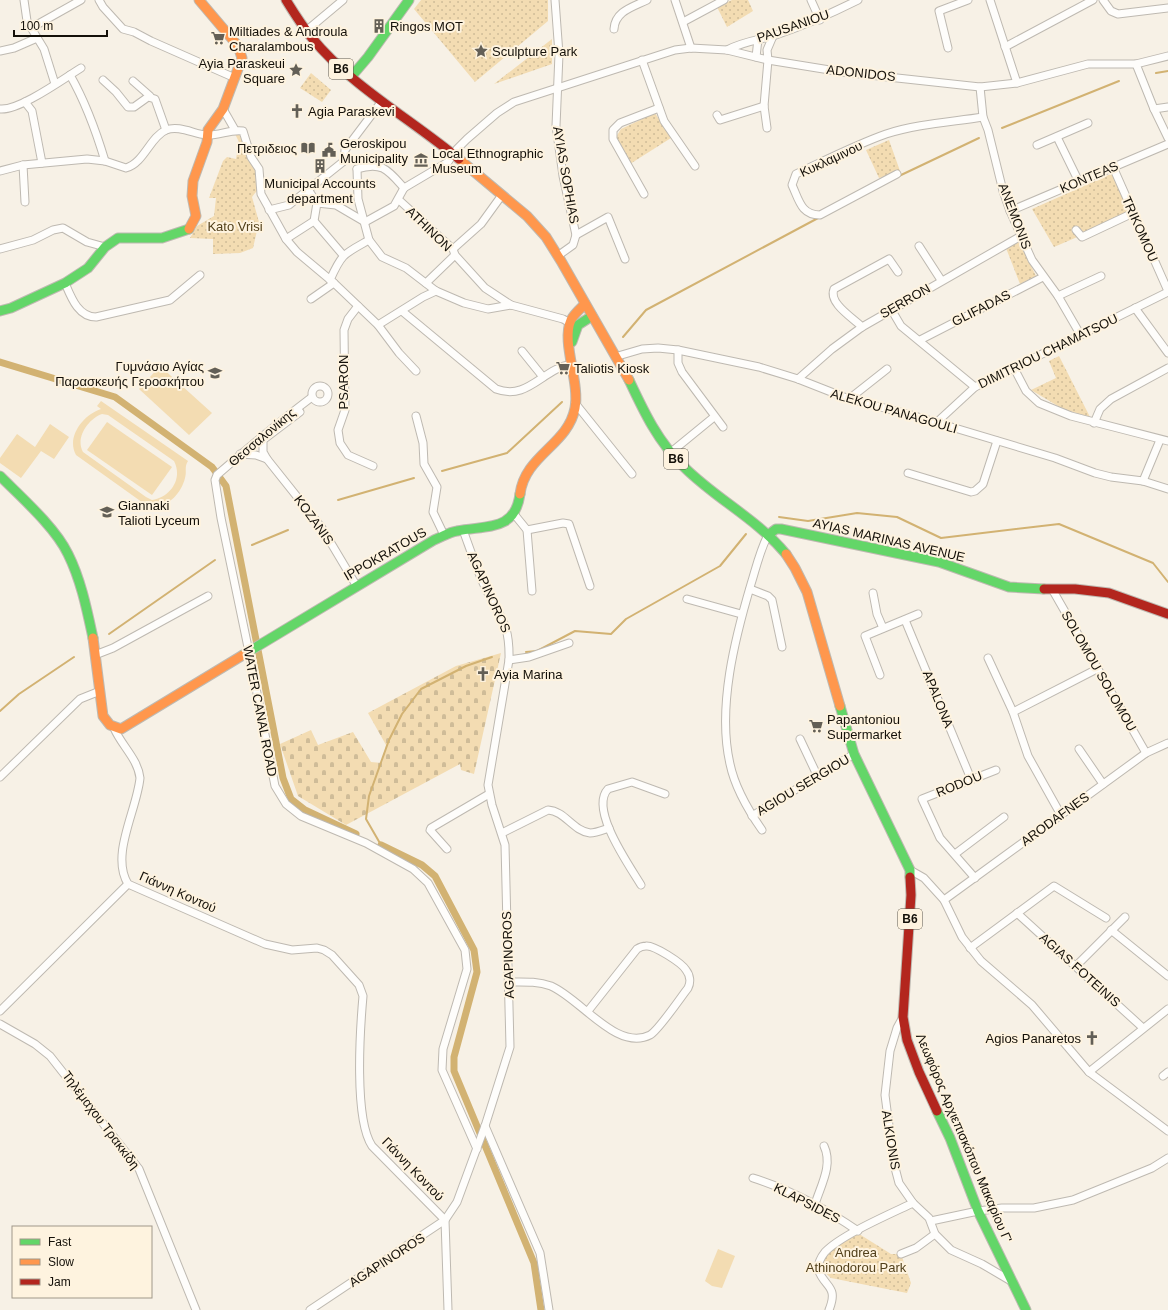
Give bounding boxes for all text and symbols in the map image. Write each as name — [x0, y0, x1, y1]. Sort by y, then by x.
street label: PAUSANIOU — [755, 7, 831, 45]
scale bar — [14, 12, 107, 38]
building icon: Ringos MOT — [371, 18, 387, 34]
text: 100 m — [20, 19, 53, 33]
place label: Ringos MOT — [390, 19, 463, 34]
place label: Miltiades & Androula Charalambous — [229, 24, 348, 54]
supermarket icon: Miltiades & Androula Charalambous — [210, 30, 226, 46]
place icon: Sculpture Park — [473, 43, 489, 59]
place label: Sculpture Park — [492, 44, 578, 59]
place label: Ayia Paraskeui Square — [199, 56, 285, 86]
road number: B6 — [329, 59, 353, 79]
place icon: Ayia Paraskeui Square — [288, 62, 304, 78]
street label: ADONIDOS — [826, 62, 897, 84]
church icon: Agia Paraskevi — [289, 103, 305, 119]
place label: Agia Paraskevi — [308, 104, 395, 119]
street label: AYIAS SOPHIAS — [550, 125, 582, 225]
place label: Geroskipou Municipality — [340, 136, 408, 166]
street label: Κυκλαμινου — [797, 138, 865, 180]
library icon: Πετριδειος — [300, 140, 316, 156]
place label: Πετριδειος — [237, 141, 297, 156]
public building icon: Geroskipou Municipality — [321, 142, 337, 158]
place label: Local Ethnographic Museum — [432, 146, 544, 176]
museum icon: Local Ethnographic Museum — [413, 152, 429, 168]
building icon: Municipal Accounts department — [312, 158, 328, 174]
street label: KONTEAS — [1057, 158, 1121, 196]
place label: Municipal Accounts department — [264, 176, 376, 206]
street label: ANEMONIS — [996, 181, 1035, 251]
street label: TRIKOMOU — [1119, 194, 1161, 264]
street label: ATHINON — [403, 204, 455, 254]
park label: Kato Vrisi — [207, 219, 263, 234]
street label: SERRON — [877, 281, 933, 321]
street label: GLIFADAS — [949, 287, 1013, 329]
street label: DIMITRIOU CHAMATSOU — [976, 311, 1120, 391]
street label: PSARON — [336, 355, 351, 409]
place label: Γυμνάσιο Αγίας Παρασκευής Γεροσκήπου — [55, 359, 204, 389]
supermarket icon: Taliotis Kiosk — [555, 360, 571, 376]
place label: Taliotis Kiosk — [574, 361, 650, 376]
school or university icon: Γυμνάσιο Αγίας Παρασκευής Γεροσκήπου — [207, 365, 223, 381]
street label: ALEKOU PANAGOULI — [829, 386, 959, 436]
street label: Θεσσαλονίκης — [226, 405, 298, 469]
road number: B6 — [664, 449, 688, 469]
street label: KOZANIS — [291, 493, 337, 548]
place label: Giannaki Talioti Lyceum — [118, 498, 200, 528]
school or university icon: Giannaki Talioti Lyceum — [99, 504, 115, 520]
street label: AYIAS MARINAS AVENUE — [812, 515, 967, 565]
street label: IPPOKRATOUS — [341, 524, 429, 584]
street label: AGAPINOROS — [464, 549, 514, 635]
street label: SOLOMOU SOLOMOU — [1058, 608, 1140, 734]
street label: WATER CANAL ROAD — [240, 644, 280, 778]
church icon: Ayia Marina — [475, 666, 491, 682]
place label: Ayia Marina — [494, 667, 563, 682]
street label: APALONA — [920, 668, 956, 730]
place label: Papantoniou Supermarket — [827, 712, 902, 742]
supermarket icon: Papantoniou Supermarket — [808, 718, 824, 734]
street label: AGIOU SERGIOU — [754, 751, 852, 819]
street label: RODOU — [934, 768, 984, 800]
street label: ARODAFNES — [1018, 789, 1092, 849]
street label: Γιάννη Κοντού — [137, 868, 219, 916]
road number: B6 — [898, 909, 922, 929]
street label: AGAPINOROS — [499, 911, 517, 999]
street label: AGIAS FOTEINIS — [1037, 930, 1124, 1010]
church icon: Agios Panaretos — [1084, 1030, 1100, 1046]
street label: Λεωφόρος Αρχιεπισκόπου Μακαρίου Γ' — [913, 1031, 1015, 1245]
place label: Agios Panaretos — [986, 1031, 1081, 1046]
street label: Τηλέμαχου Τρακκίδη — [59, 1068, 143, 1172]
street label: ALKIONIS — [879, 1109, 903, 1171]
street label: Γιάννη Κοντού — [379, 1134, 447, 1204]
street label: KLAPSIDES — [771, 1180, 843, 1226]
legend — [12, 1226, 152, 1298]
street label: AGAPINOROS — [346, 1230, 428, 1290]
text: Fast — [48, 1235, 72, 1249]
park label: Andrea Athinodorou Park — [806, 1245, 907, 1275]
text: Slow — [48, 1255, 74, 1269]
text: Jam — [48, 1275, 71, 1289]

